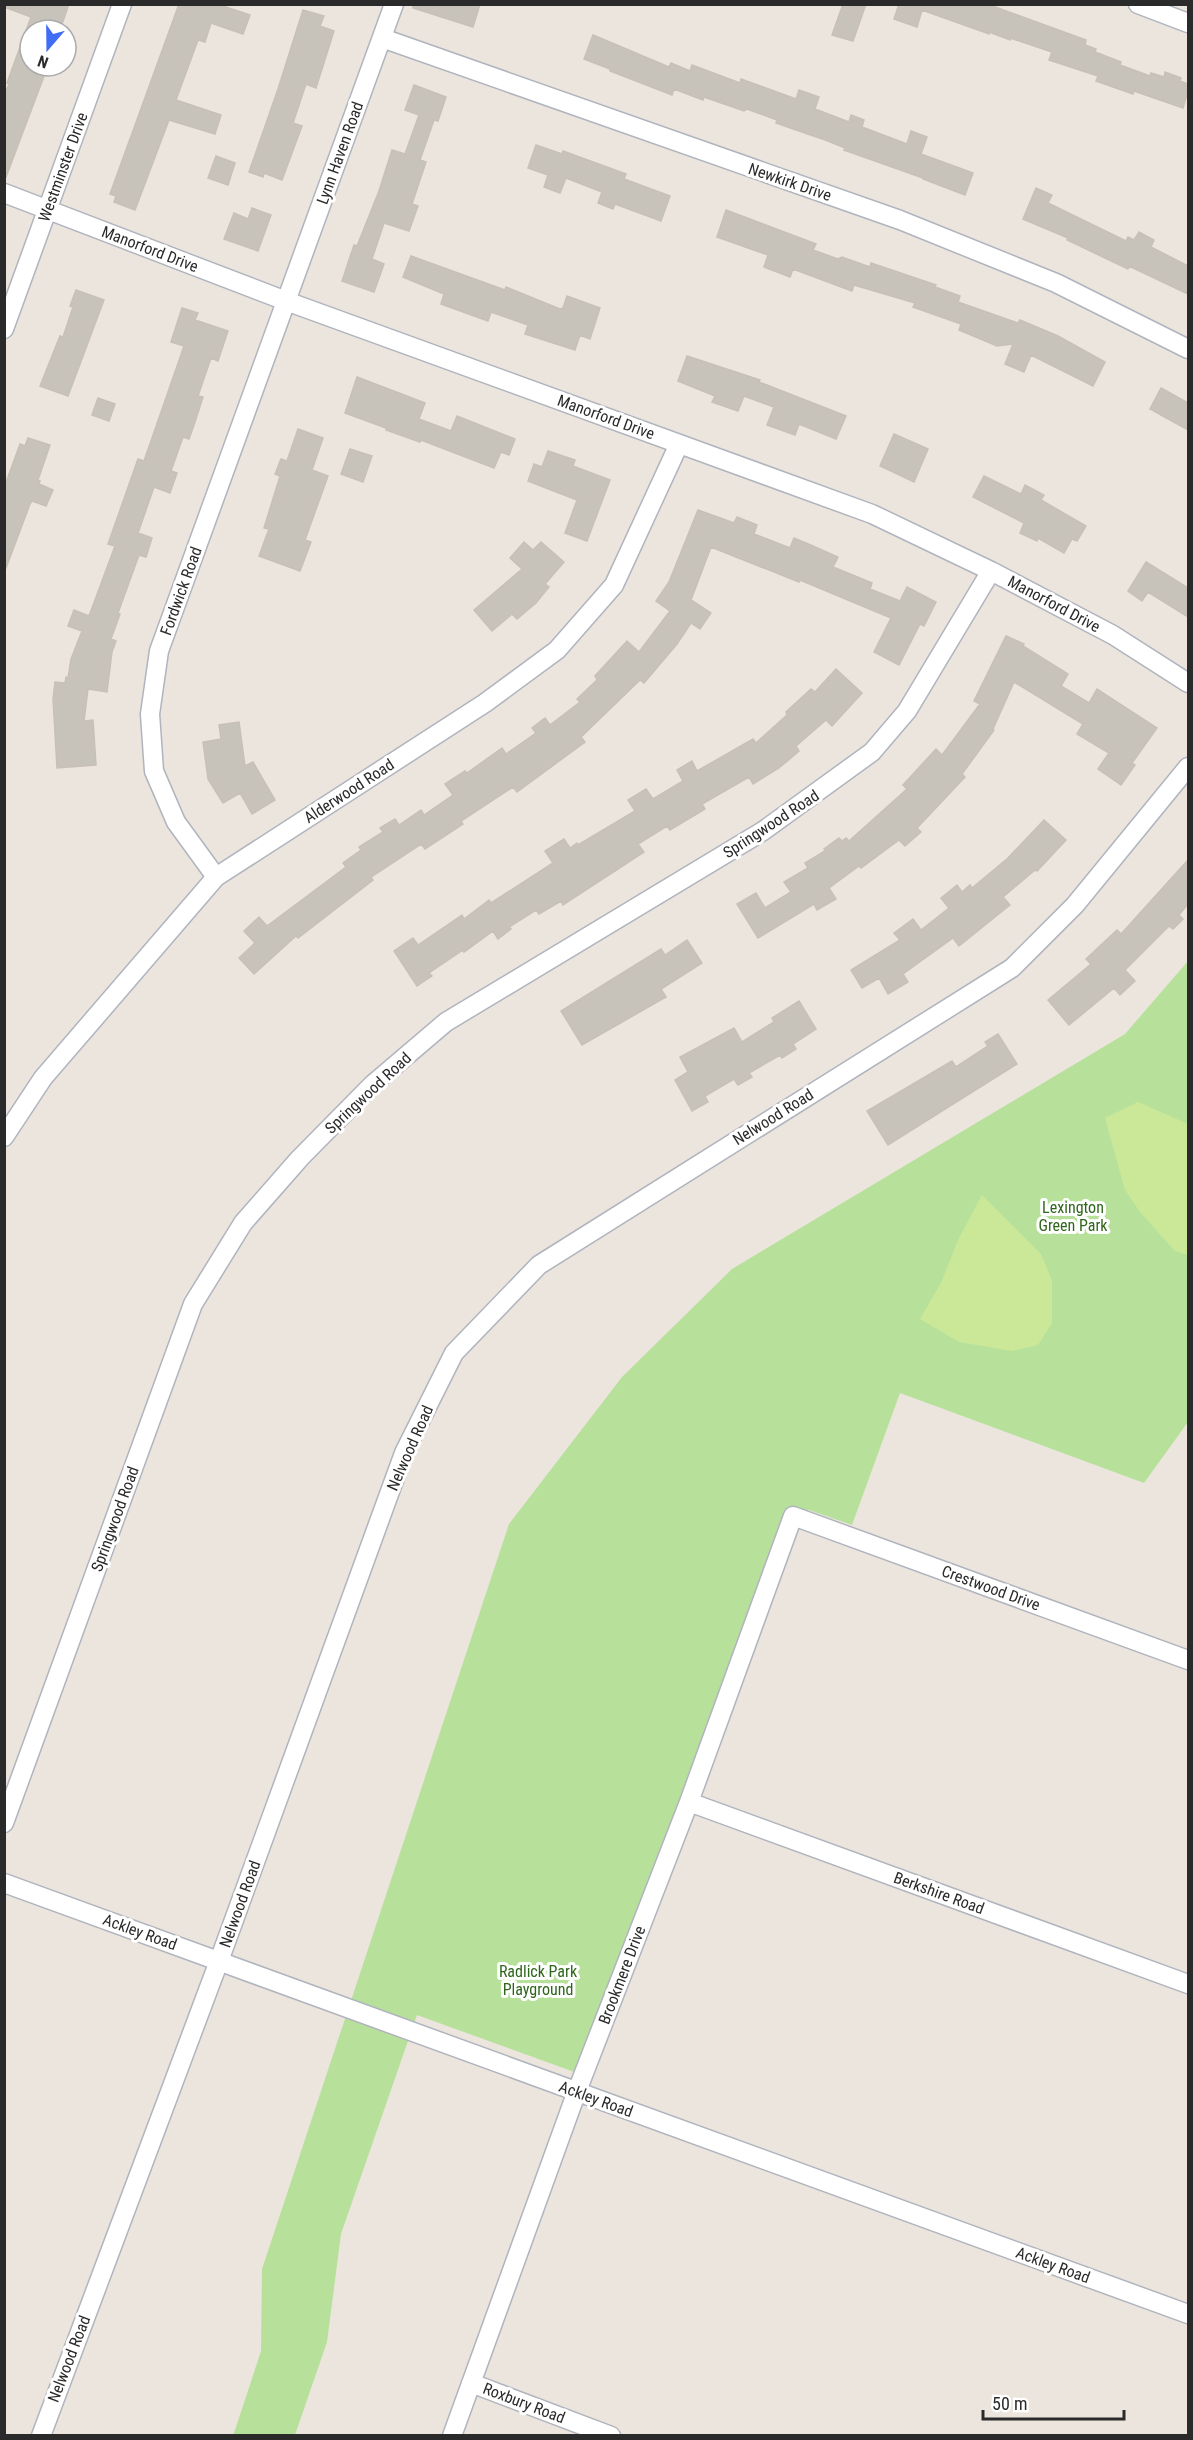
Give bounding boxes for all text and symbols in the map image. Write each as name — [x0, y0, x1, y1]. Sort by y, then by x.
north arrow — [18, 18, 78, 78]
text: N — [35, 51, 51, 72]
street label: Lynn Haven Road — [313, 99, 367, 207]
street label: Westminster Drive — [34, 110, 92, 224]
street label: Newkirk Drive — [746, 159, 834, 205]
street label: Manorford Drive — [99, 222, 201, 276]
street label: Manorford Drive — [555, 391, 657, 443]
street label: Fordwick Road — [156, 544, 206, 638]
street label: Manorford Drive — [1005, 572, 1103, 636]
street label: Alderwood Road — [300, 755, 398, 827]
street label: Springwood Road — [719, 786, 823, 862]
street label: Springwood Road — [321, 1048, 415, 1138]
street label: Nelwood Road — [729, 1085, 817, 1149]
park label: Lexington Green Park — [1038, 1198, 1108, 1235]
street label: Nelwood Road — [383, 1402, 437, 1494]
street label: Springwood Road — [87, 1464, 143, 1574]
street label: Crestwood Drive — [939, 1561, 1043, 1615]
street label: Nelwood Road — [215, 1858, 265, 1950]
street label: Berkshire Road — [891, 1868, 987, 1918]
street label: Ackley Road — [100, 1910, 180, 1954]
street label: Brookmere Drive — [594, 1923, 650, 2027]
park label: Radlick Park Playground — [499, 1962, 578, 1999]
street label: Ackley Road — [556, 2077, 636, 2121]
street label: Ackley Road — [1013, 2243, 1093, 2287]
street label: Nelwood Road — [44, 2313, 94, 2405]
street label: Roxbury Road — [480, 2379, 568, 2427]
scale bar — [983, 2383, 1124, 2421]
text: 50 m — [992, 2393, 1027, 2414]

